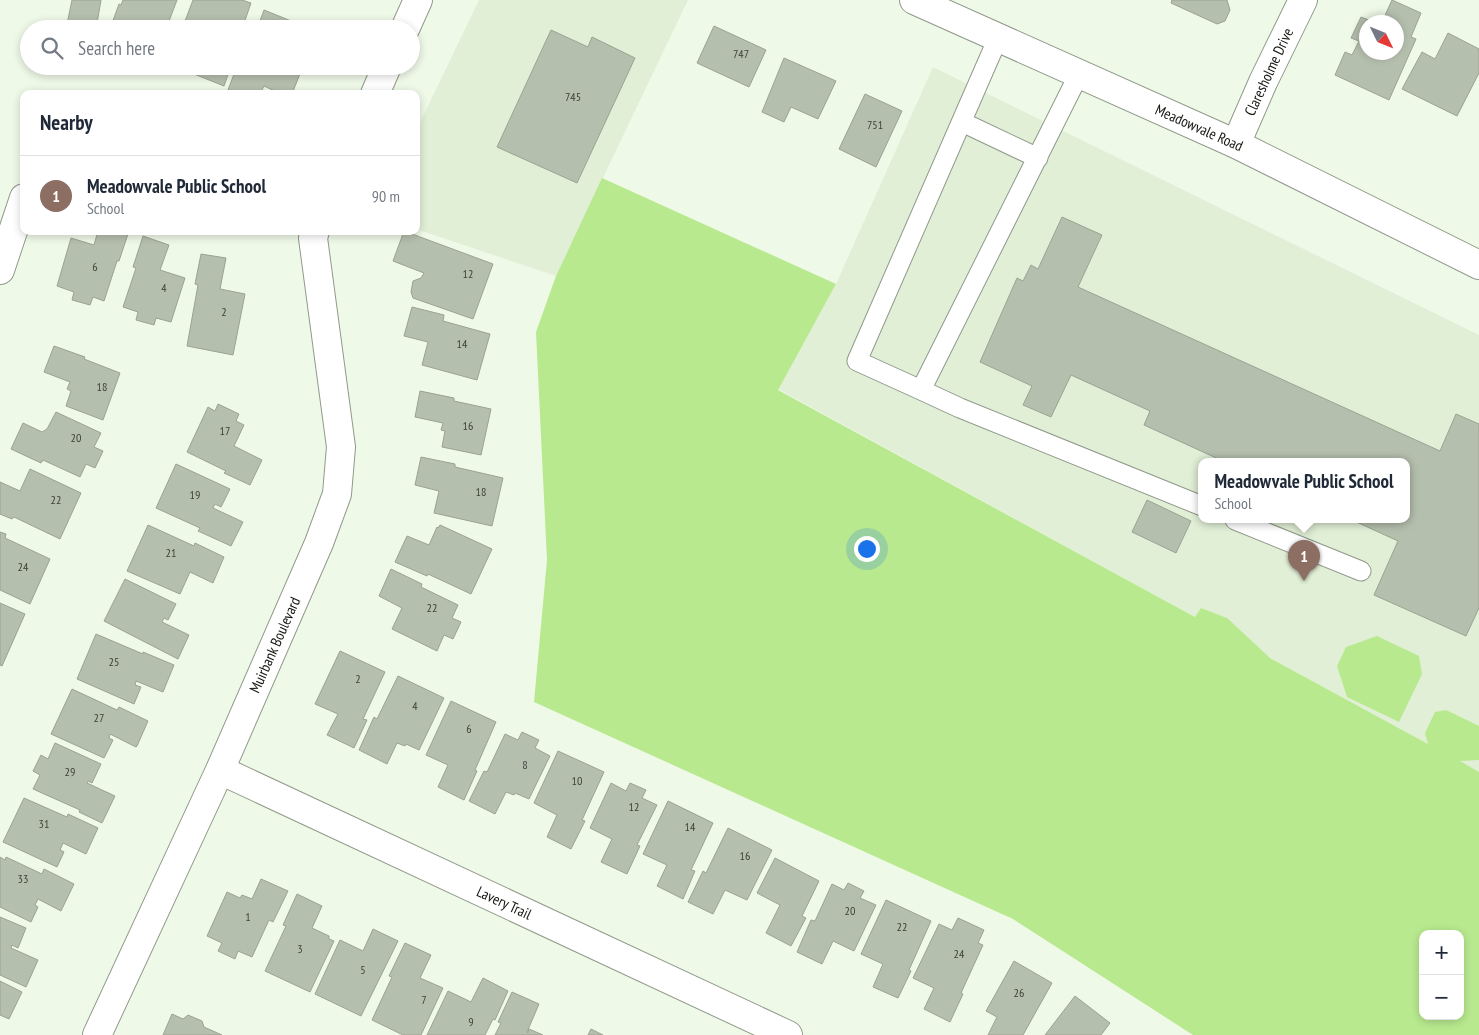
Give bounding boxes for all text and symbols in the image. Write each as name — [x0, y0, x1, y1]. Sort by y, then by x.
north arrow — [1359, 15, 1404, 60]
search box — [20, 20, 420, 75]
street label: Claresholme Drive — [1240, 25, 1297, 119]
icon: search — [38, 34, 66, 62]
text: Search here — [78, 36, 155, 60]
house number: 747 — [733, 46, 749, 61]
house number: 745 — [565, 89, 581, 104]
street label: Meadowvale Road — [1152, 100, 1246, 155]
text: Nearby — [40, 109, 93, 136]
house number: 751 — [867, 117, 883, 132]
text: Meadowvale Public School — [87, 174, 266, 198]
text: 1 — [52, 186, 60, 206]
text: 90 m — [372, 186, 400, 206]
text: School — [87, 198, 124, 218]
house number: 6 — [92, 259, 98, 274]
house number: 12 — [463, 266, 473, 281]
house number: 4 — [161, 280, 167, 295]
house number: 2 — [221, 304, 227, 319]
house number: 14 — [457, 336, 468, 351]
house number: 18 — [97, 379, 107, 394]
house number: 16 — [463, 418, 473, 433]
house number: 17 — [220, 423, 230, 438]
house number: 20 — [71, 430, 81, 445]
popup — [1198, 458, 1410, 523]
text: Meadowvale Public School — [1214, 469, 1394, 493]
house number: 18 — [476, 484, 486, 499]
house number: 19 — [190, 487, 200, 502]
house number: 22 — [51, 492, 61, 507]
text: School — [1214, 493, 1252, 513]
your location — [854, 536, 880, 562]
pin: 1 — [1288, 540, 1320, 581]
house number: 21 — [166, 545, 176, 560]
house number: 24 — [18, 559, 29, 574]
street label: Muirbank Boulevard — [245, 594, 304, 696]
house number: 22 — [427, 600, 437, 615]
house number: 25 — [109, 654, 119, 669]
house number: 2 — [355, 671, 361, 686]
house number: 4 — [412, 698, 418, 713]
house number: 27 — [94, 710, 104, 725]
house number: 6 — [466, 721, 472, 736]
house number: 8 — [522, 757, 528, 772]
house number: 29 — [65, 764, 75, 779]
house number: 10 — [572, 773, 582, 788]
house number: 12 — [629, 799, 639, 814]
house number: 31 — [39, 816, 49, 831]
house number: 14 — [685, 819, 696, 834]
house number: 16 — [740, 848, 750, 863]
house number: 33 — [18, 871, 28, 886]
street label: Lavery Trail — [474, 882, 535, 924]
house number: 20 — [845, 903, 855, 918]
house number: 1 — [245, 909, 251, 924]
house number: 22 — [897, 919, 907, 934]
map controls — [1419, 930, 1464, 1020]
button: + — [1419, 930, 1464, 975]
house number: 3 — [297, 941, 303, 956]
house number: 24 — [954, 946, 965, 961]
house number: 5 — [360, 962, 366, 977]
button: − — [1419, 975, 1464, 1020]
house number: 26 — [1014, 985, 1024, 1000]
house number: 7 — [421, 992, 427, 1007]
house number: 9 — [468, 1014, 474, 1029]

